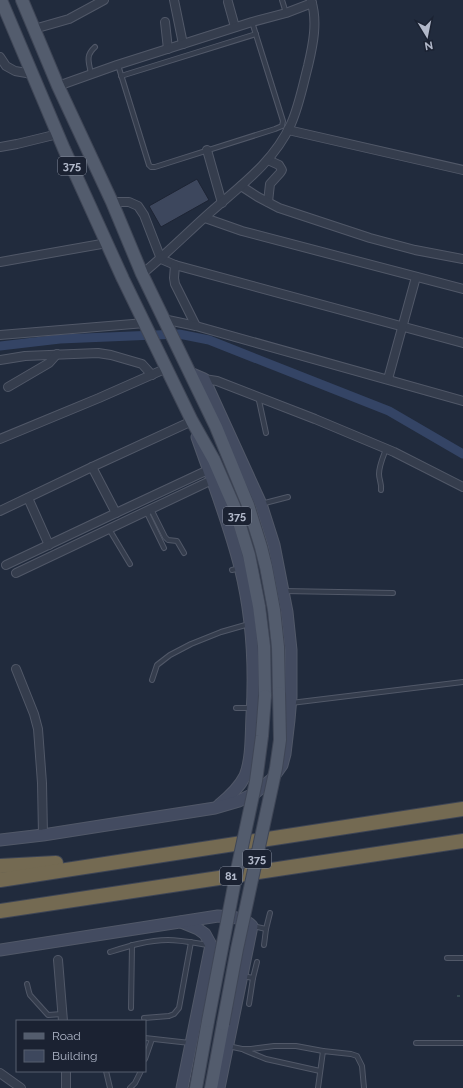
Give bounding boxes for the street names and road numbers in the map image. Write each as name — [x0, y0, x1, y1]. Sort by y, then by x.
road number: 375 — [58, 157, 86, 175]
road number: 375 — [223, 507, 251, 525]
road number: 375 — [243, 850, 271, 868]
road number: 81 — [220, 867, 242, 885]

